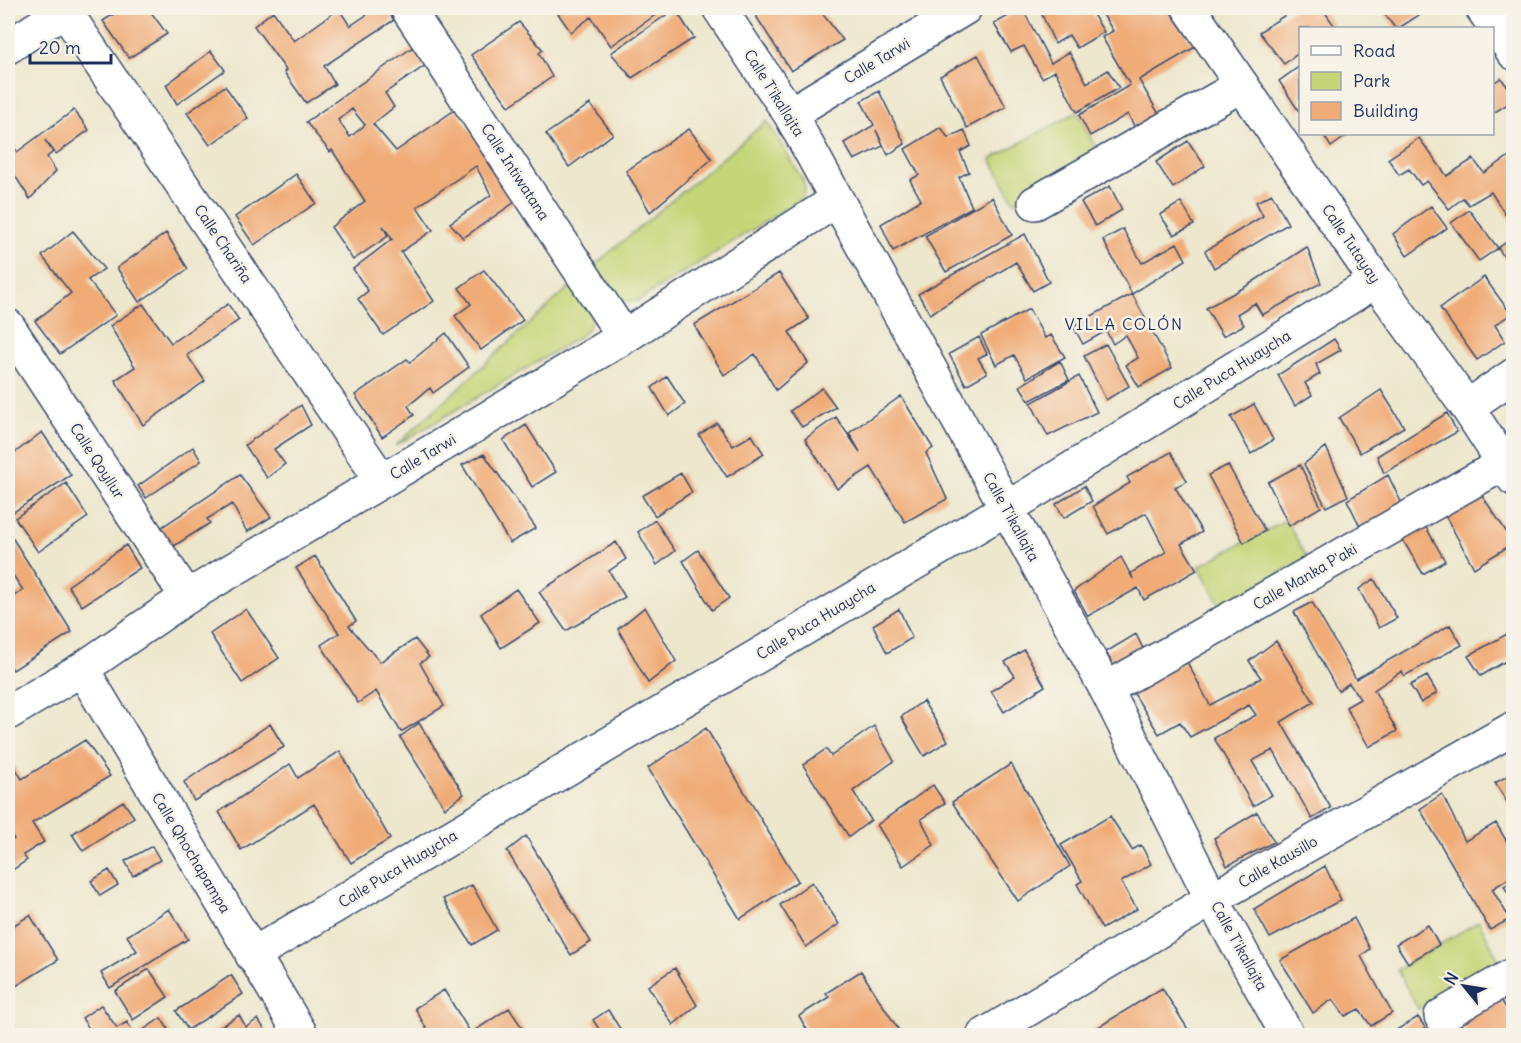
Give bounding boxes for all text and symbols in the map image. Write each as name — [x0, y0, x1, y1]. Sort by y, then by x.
scale bar — [30, 27, 111, 65]
legend — [1299, 27, 1494, 135]
street label: Calle Tarwi — [840, 34, 913, 88]
text: 20 m — [39, 36, 81, 59]
text: Road — [1353, 39, 1396, 62]
street label: Calle T'ikallajta — [740, 46, 809, 140]
text: Park — [1353, 69, 1390, 92]
text: Building — [1353, 99, 1418, 122]
street label: Calle Intiwatana — [477, 120, 554, 224]
street label: Calle Chariña — [190, 201, 257, 287]
street label: Calle Tutayay — [1318, 201, 1385, 287]
district label: VILLA COLÓN — [1064, 314, 1184, 334]
street label: Calle Puca Huaycha — [1169, 325, 1295, 414]
street label: Calle Qoyllur — [66, 419, 129, 502]
street label: Calle Tarwi — [386, 430, 459, 484]
street label: Calle T'ikallajta — [979, 469, 1044, 565]
street label: Calle Manka P'aki — [1249, 539, 1360, 614]
street label: Calle Puca Huaycha — [753, 577, 879, 664]
street label: Calle Qhochapampa — [148, 789, 235, 917]
street label: Calle Puca Huaycha — [335, 825, 461, 912]
street label: Calle Kausillo — [1235, 831, 1321, 892]
street label: Calle T'ikallajta — [1207, 898, 1272, 994]
north arrow — [1434, 956, 1494, 1016]
text: N — [1440, 969, 1462, 988]

